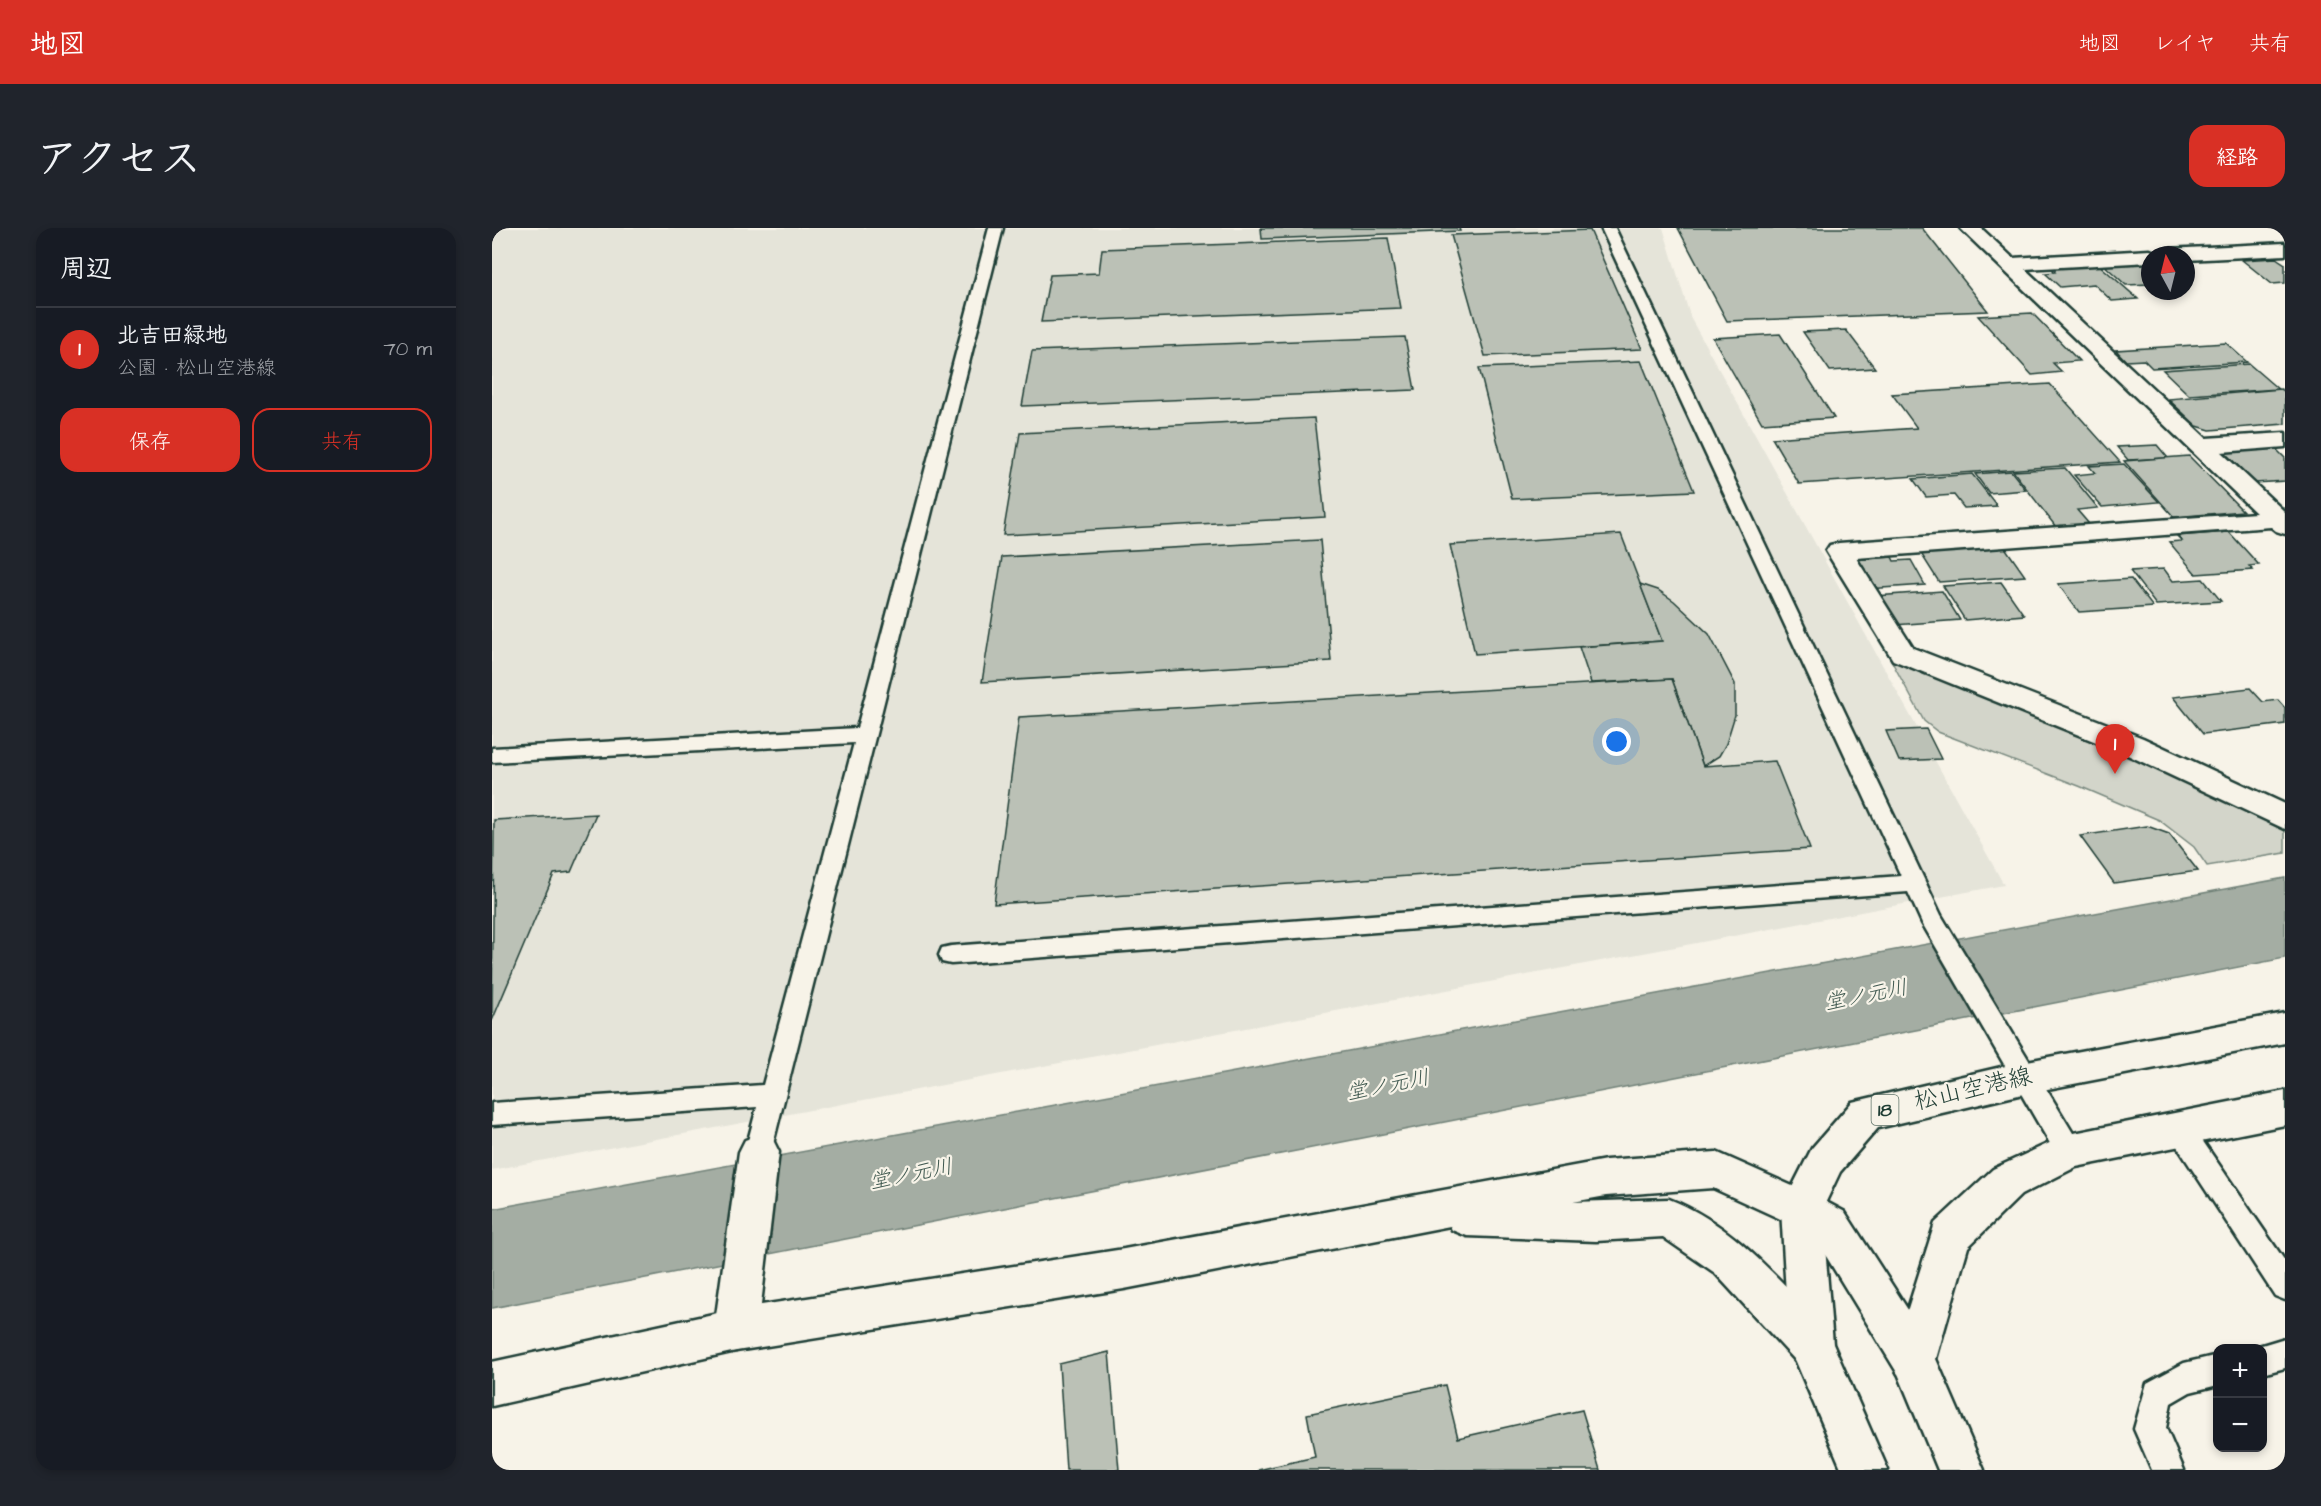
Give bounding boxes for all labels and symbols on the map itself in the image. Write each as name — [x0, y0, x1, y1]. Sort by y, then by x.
north arrow — [2141, 246, 2195, 300]
pin: 1 — [2096, 724, 2134, 774]
your location — [1602, 727, 1631, 756]
water label: 堂ノ元川 — [1822, 973, 1910, 1017]
street label: 松山空港線 — [1911, 1059, 2035, 1119]
water label: 堂ノ元川 — [1344, 1063, 1432, 1107]
road number: 18 — [1872, 1095, 1898, 1125]
water label: 堂ノ元川 — [867, 1152, 955, 1196]

